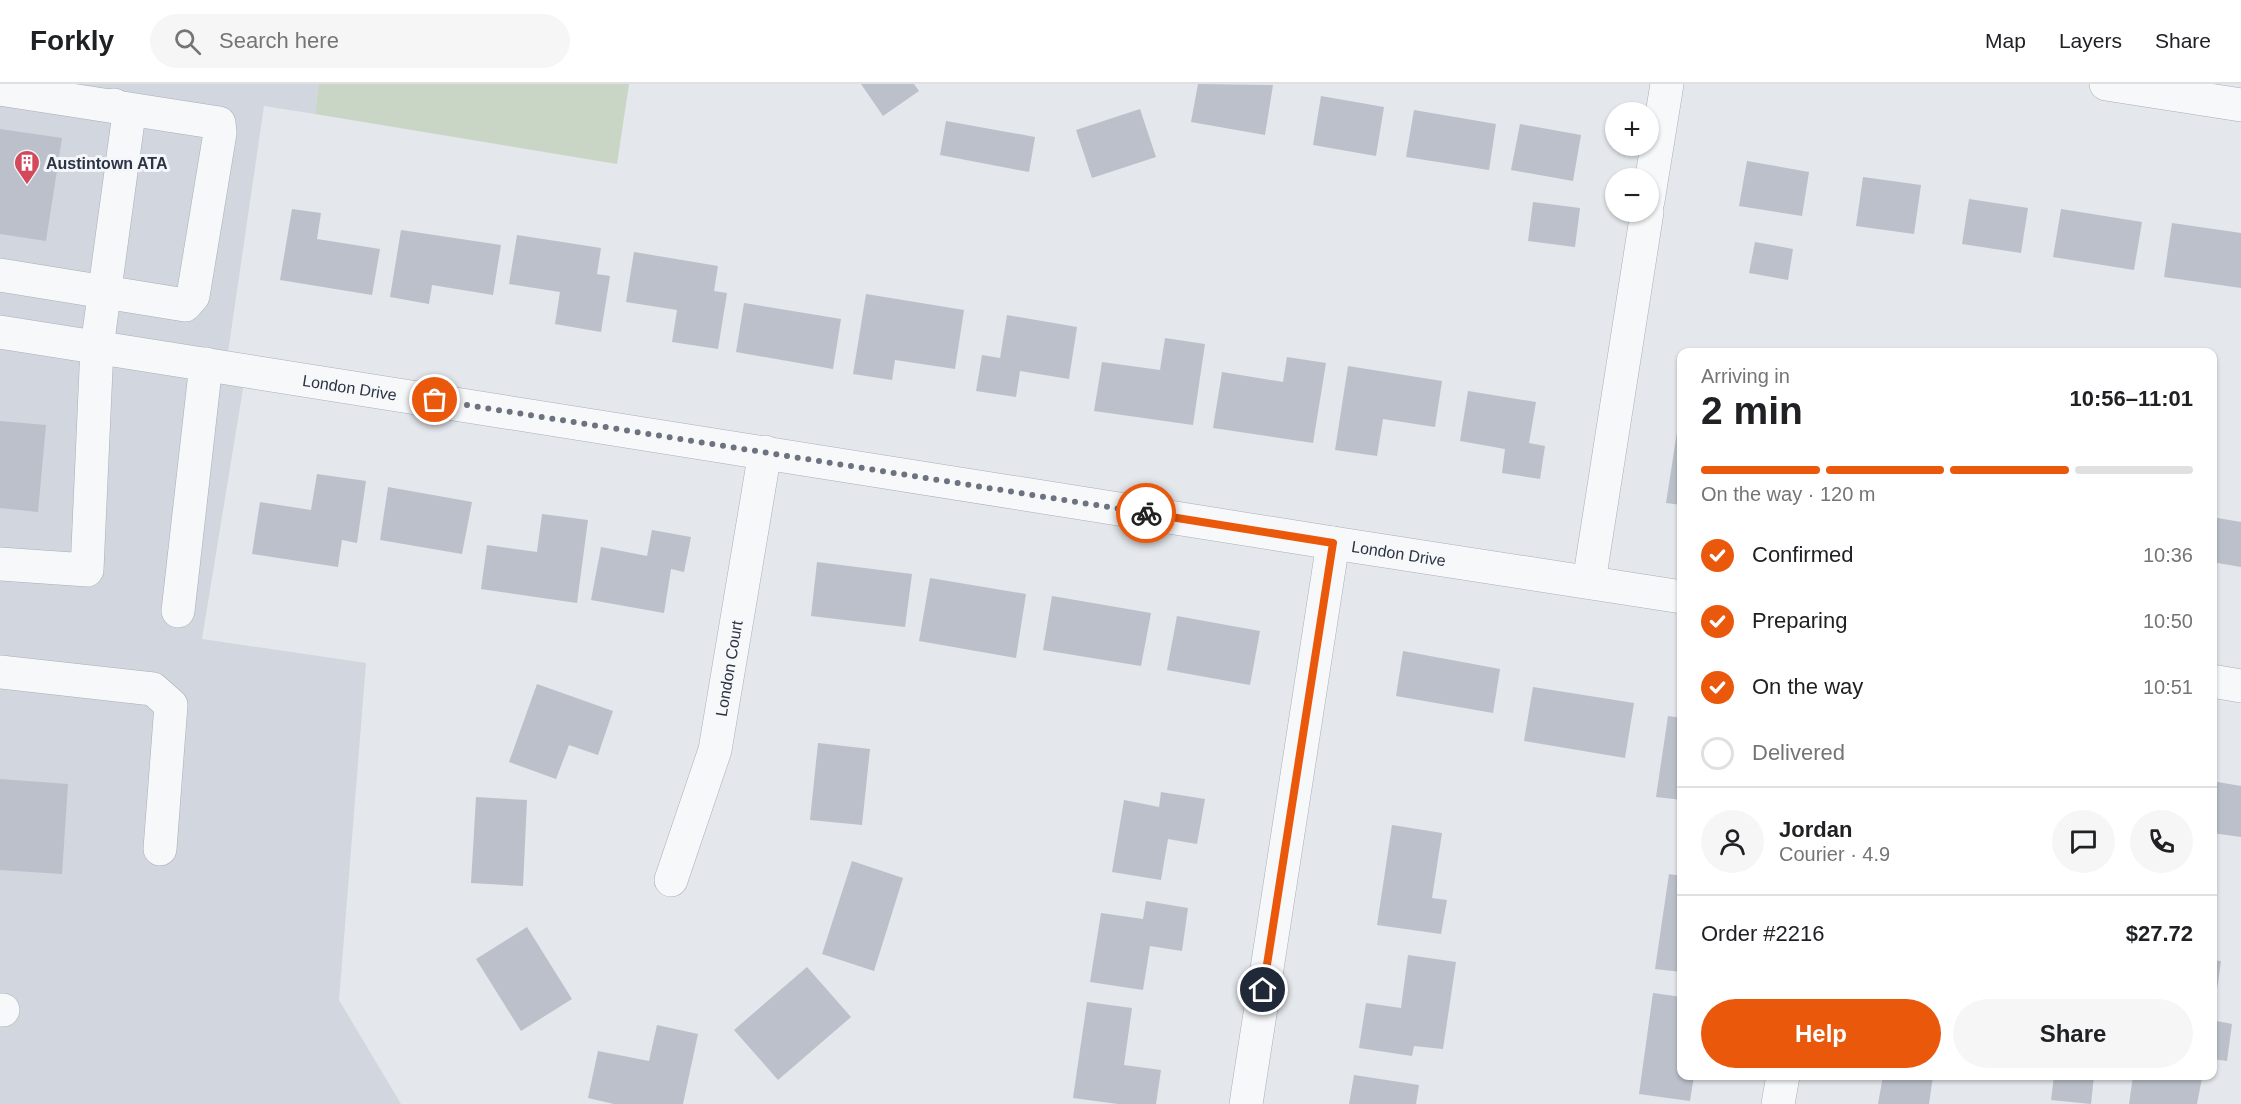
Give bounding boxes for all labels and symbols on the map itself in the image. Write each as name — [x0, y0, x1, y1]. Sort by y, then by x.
building icon: Austintown ATA — [12, 148, 42, 186]
place label: Austintown ATA — [46, 155, 168, 172]
street label: London Drive — [301, 372, 398, 403]
pin — [409, 374, 460, 425]
courier — [1116, 483, 1176, 543]
street label: London Drive — [1350, 537, 1447, 569]
street label: London Court — [712, 619, 745, 718]
pin — [1237, 964, 1288, 1015]

